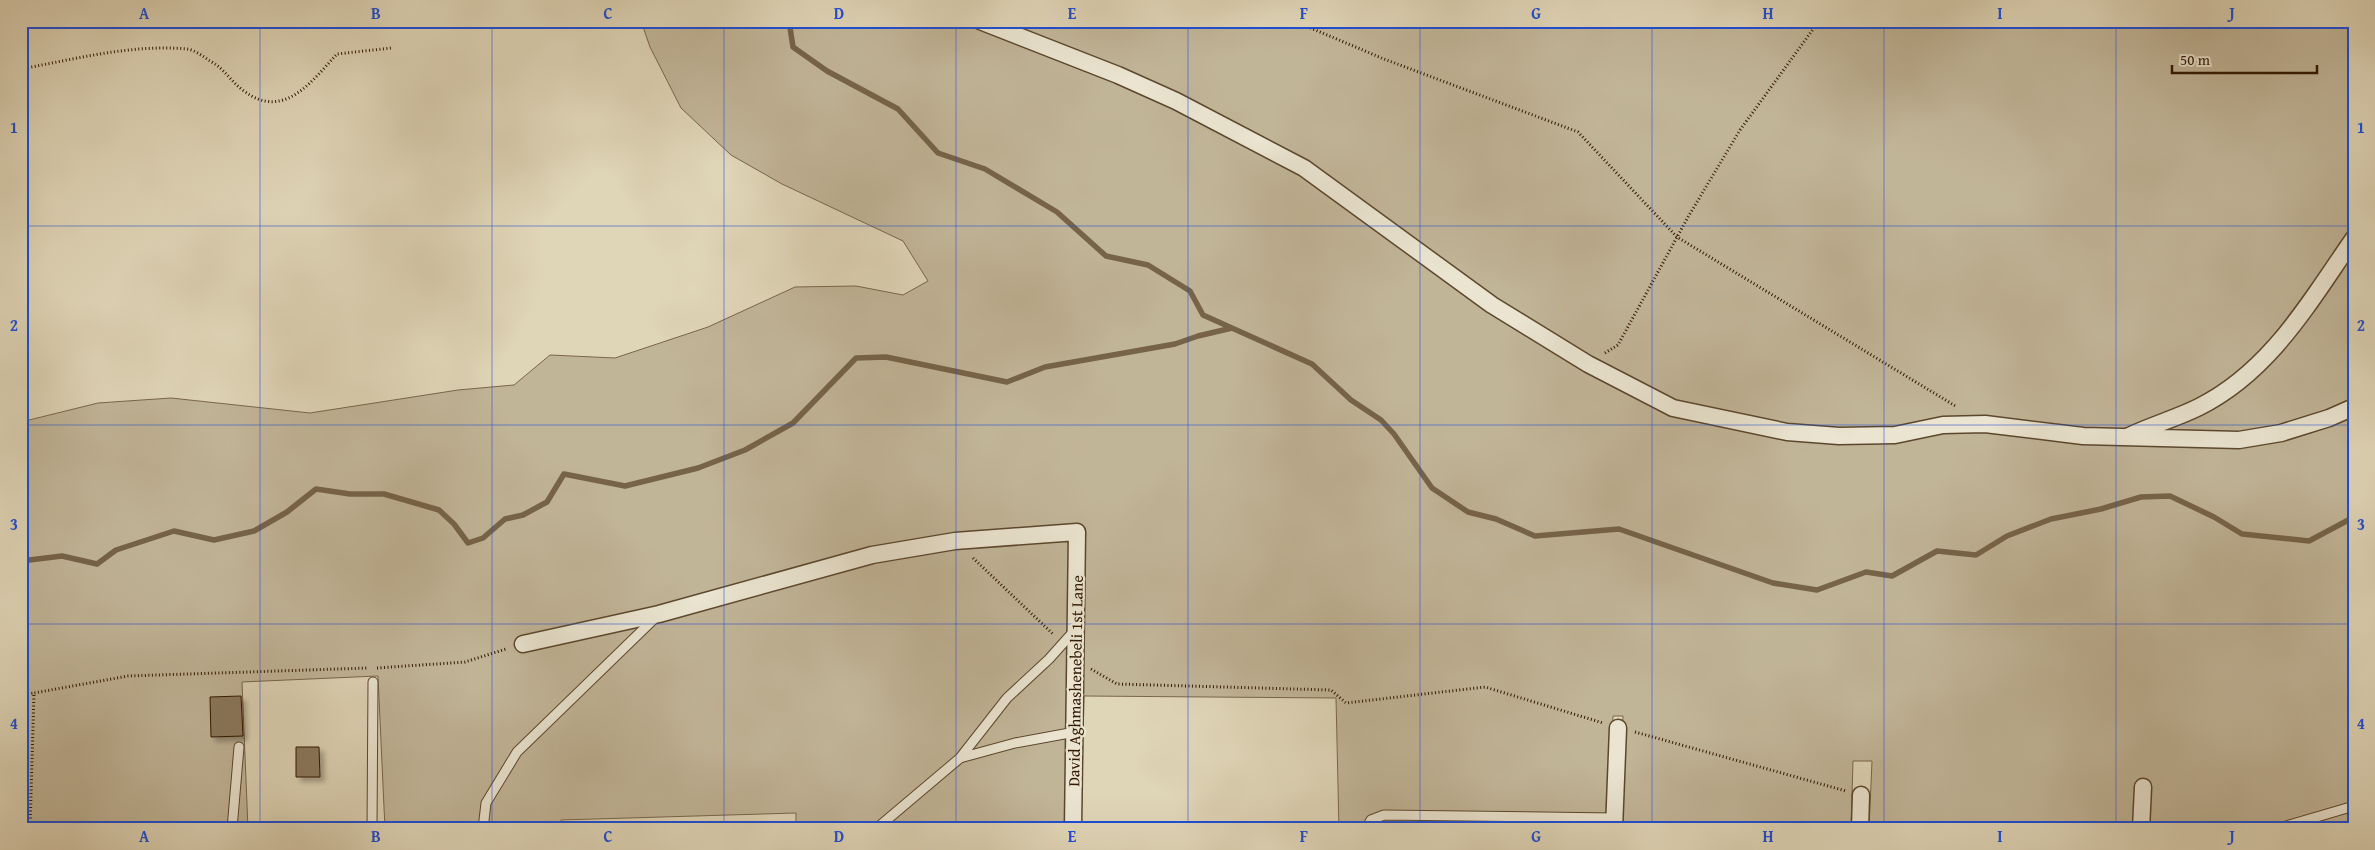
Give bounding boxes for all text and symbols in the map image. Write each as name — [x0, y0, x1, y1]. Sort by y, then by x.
text: A — [139, 1, 150, 25]
text: B — [371, 1, 381, 25]
text: C — [603, 1, 613, 25]
text: D — [834, 1, 844, 25]
text: E — [1068, 1, 1077, 25]
text: F — [1300, 1, 1308, 25]
text: G — [1531, 1, 1541, 25]
text: H — [1762, 1, 1774, 25]
text: I — [1997, 1, 2003, 25]
text: J — [2226, 1, 2235, 25]
scale bar — [2172, 42, 2318, 74]
text: 50 m — [2180, 49, 2211, 70]
text: 1 — [10, 115, 18, 139]
text: 1 — [2357, 115, 2365, 139]
text: 2 — [10, 313, 18, 337]
text: 2 — [2357, 313, 2365, 337]
text: 3 — [10, 512, 18, 536]
text: 3 — [2357, 512, 2365, 536]
street label: David Aghmashenebeli 1st Lane — [1061, 575, 1089, 787]
text: 4 — [10, 711, 18, 735]
text: 4 — [2357, 711, 2365, 735]
text: A — [139, 824, 150, 848]
text: B — [371, 824, 381, 848]
text: C — [603, 824, 613, 848]
text: D — [834, 824, 844, 848]
text: E — [1068, 824, 1077, 848]
text: F — [1300, 824, 1308, 848]
text: G — [1531, 824, 1541, 848]
text: H — [1762, 824, 1774, 848]
text: I — [1997, 824, 2003, 848]
text: J — [2226, 824, 2235, 848]

